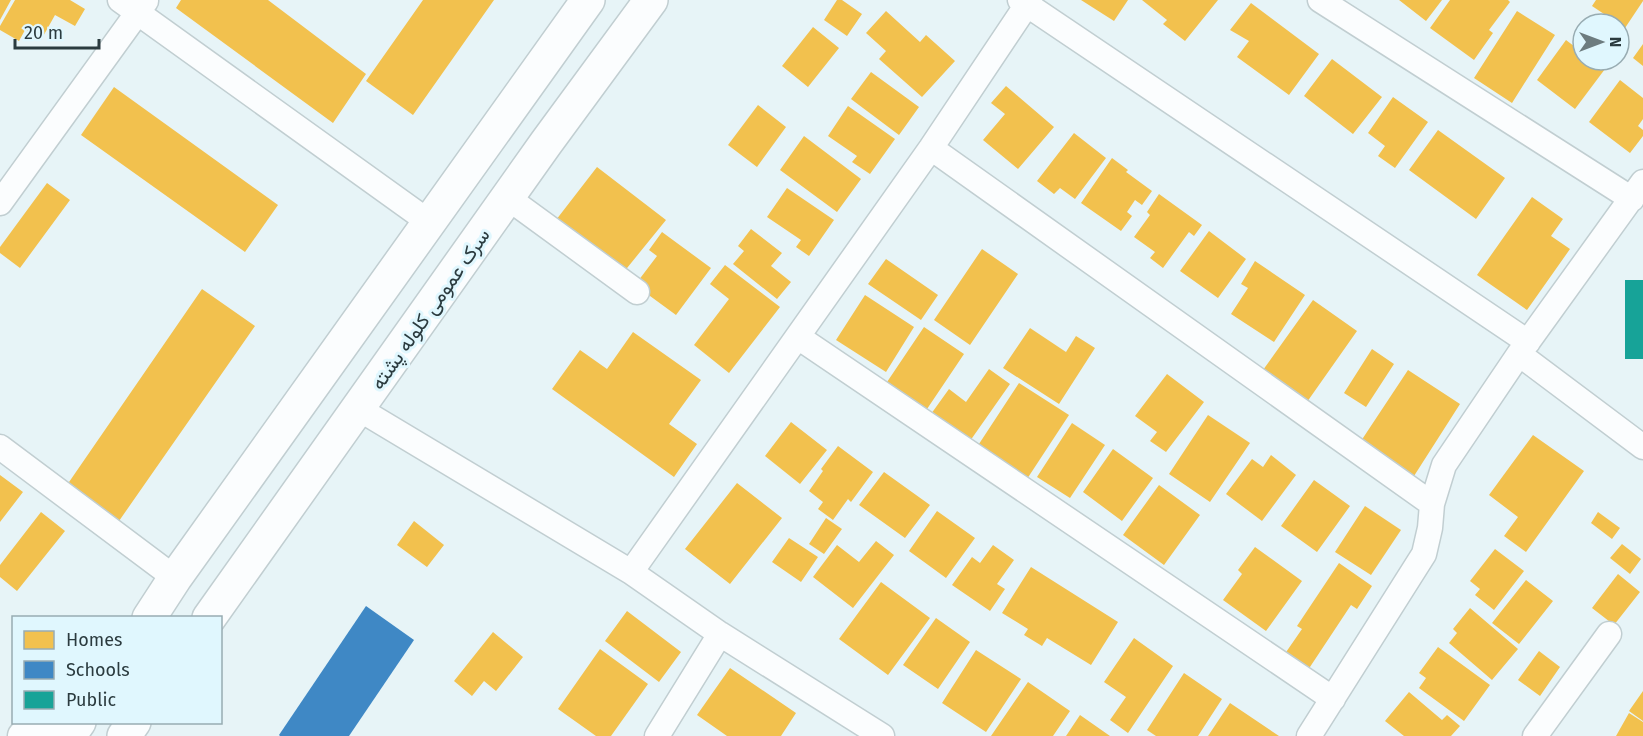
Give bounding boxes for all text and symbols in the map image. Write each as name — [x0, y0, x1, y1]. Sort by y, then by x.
scale bar — [15, 12, 99, 50]
north arrow — [1571, 12, 1631, 72]
text: 20 m — [24, 22, 63, 44]
text: N — [1606, 37, 1625, 47]
street label: سرک عمومی کلوله پشته — [365, 224, 496, 395]
legend — [12, 616, 222, 724]
text: Homes — [66, 629, 122, 651]
text: Schools — [66, 659, 130, 681]
text: Public — [66, 689, 116, 711]

